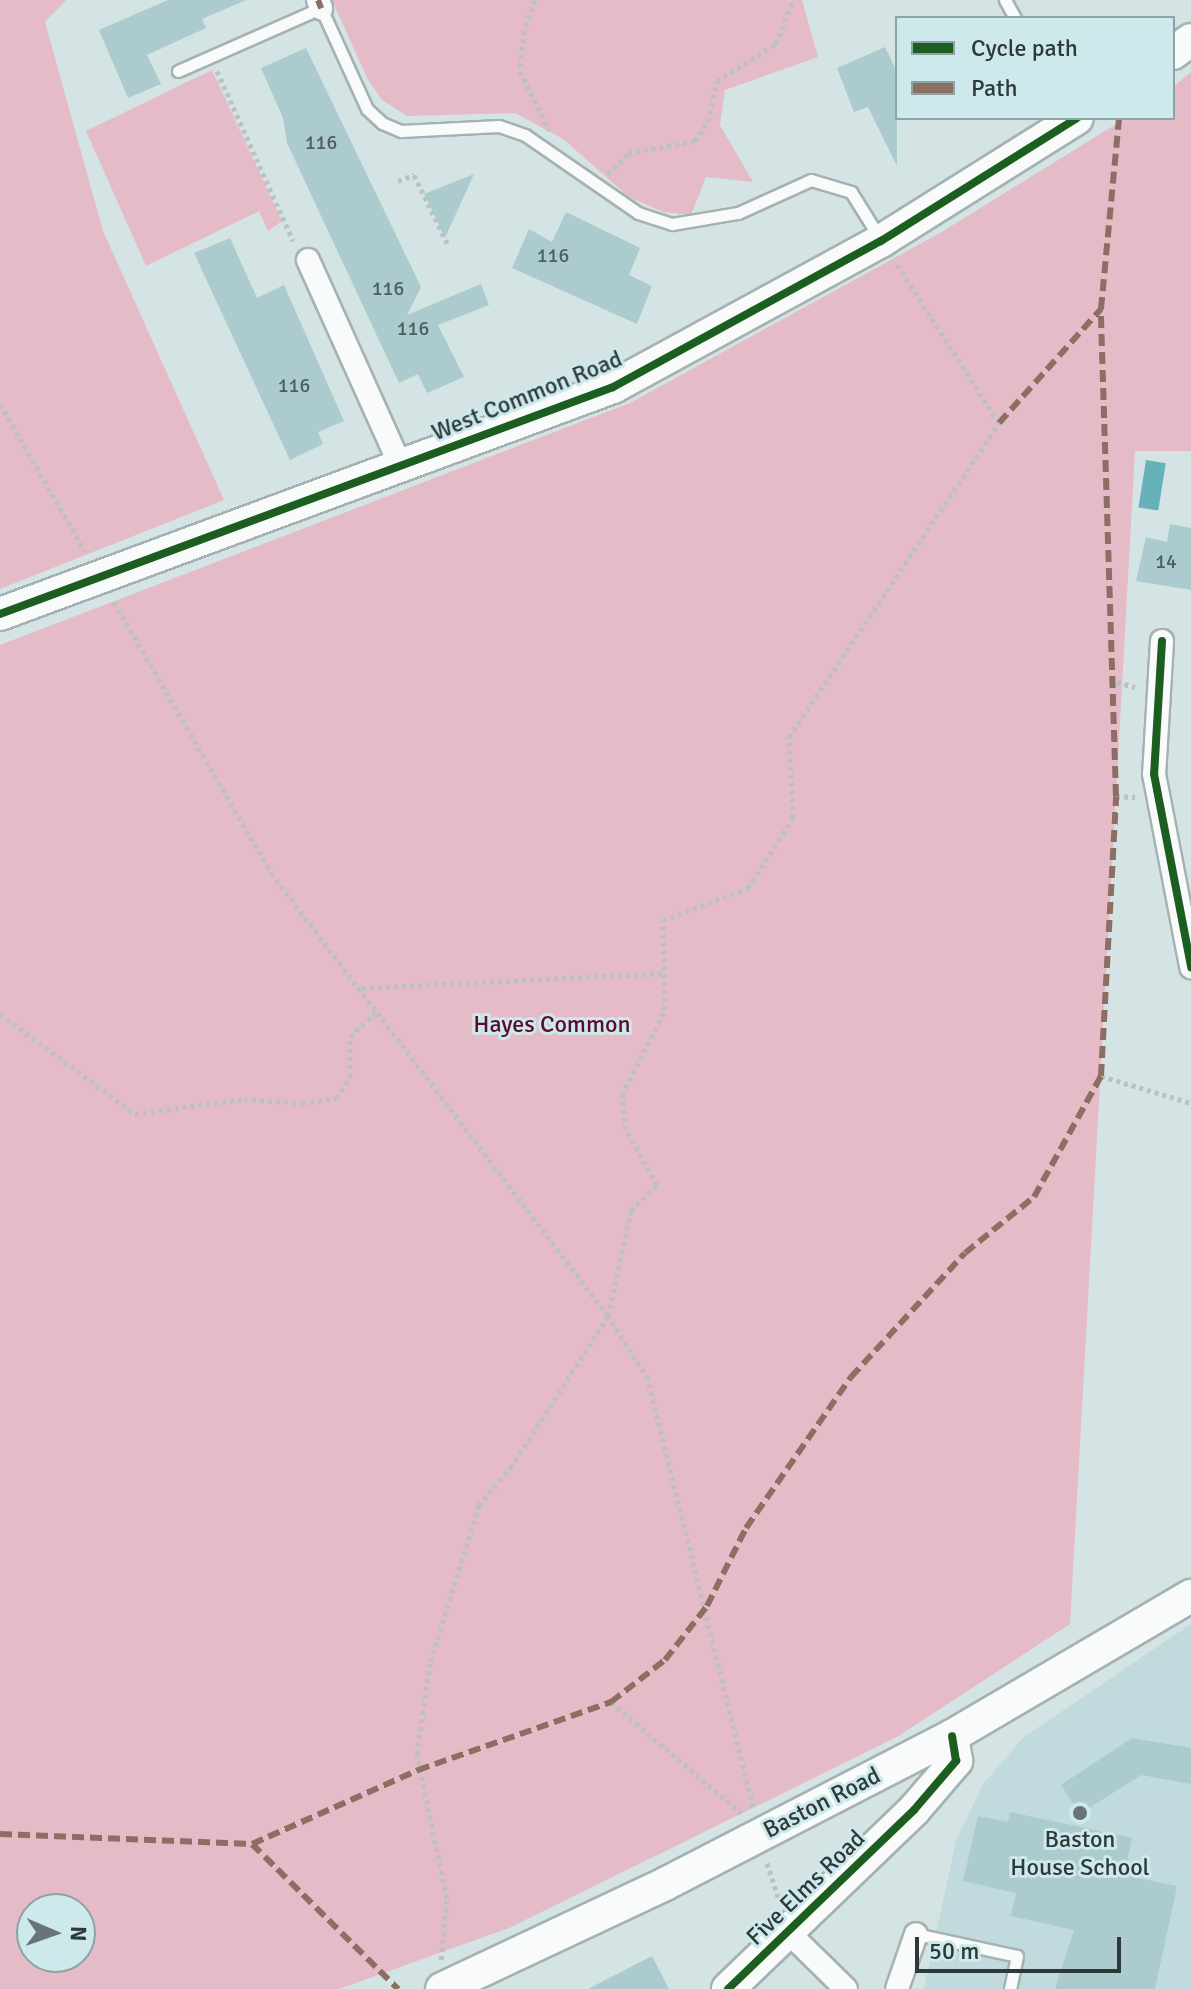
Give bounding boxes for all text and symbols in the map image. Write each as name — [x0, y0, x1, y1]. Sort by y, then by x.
legend — [895, 16, 1175, 120]
text: Cycle path — [971, 33, 1078, 63]
text: Path — [971, 73, 1017, 103]
house number: 116 — [305, 130, 337, 154]
house number: 116 — [537, 243, 569, 267]
house number: 116 — [372, 276, 404, 300]
house number: 116 — [397, 316, 429, 340]
street label: West Common Road — [428, 345, 626, 447]
house number: 116 — [278, 373, 310, 397]
house number: 14 — [1155, 549, 1177, 573]
park label: Hayes Common — [473, 1011, 631, 1039]
street label: Baston Road — [759, 1761, 885, 1845]
marker: Baston House School — [1071, 1804, 1089, 1822]
street label: Five Elms Road — [741, 1824, 871, 1952]
place label: Baston House School — [1010, 1826, 1150, 1882]
north arrow — [16, 1893, 96, 1973]
scale bar — [919, 1921, 1125, 1971]
text: N — [65, 1926, 92, 1942]
text: 50 m — [929, 1936, 979, 1966]

